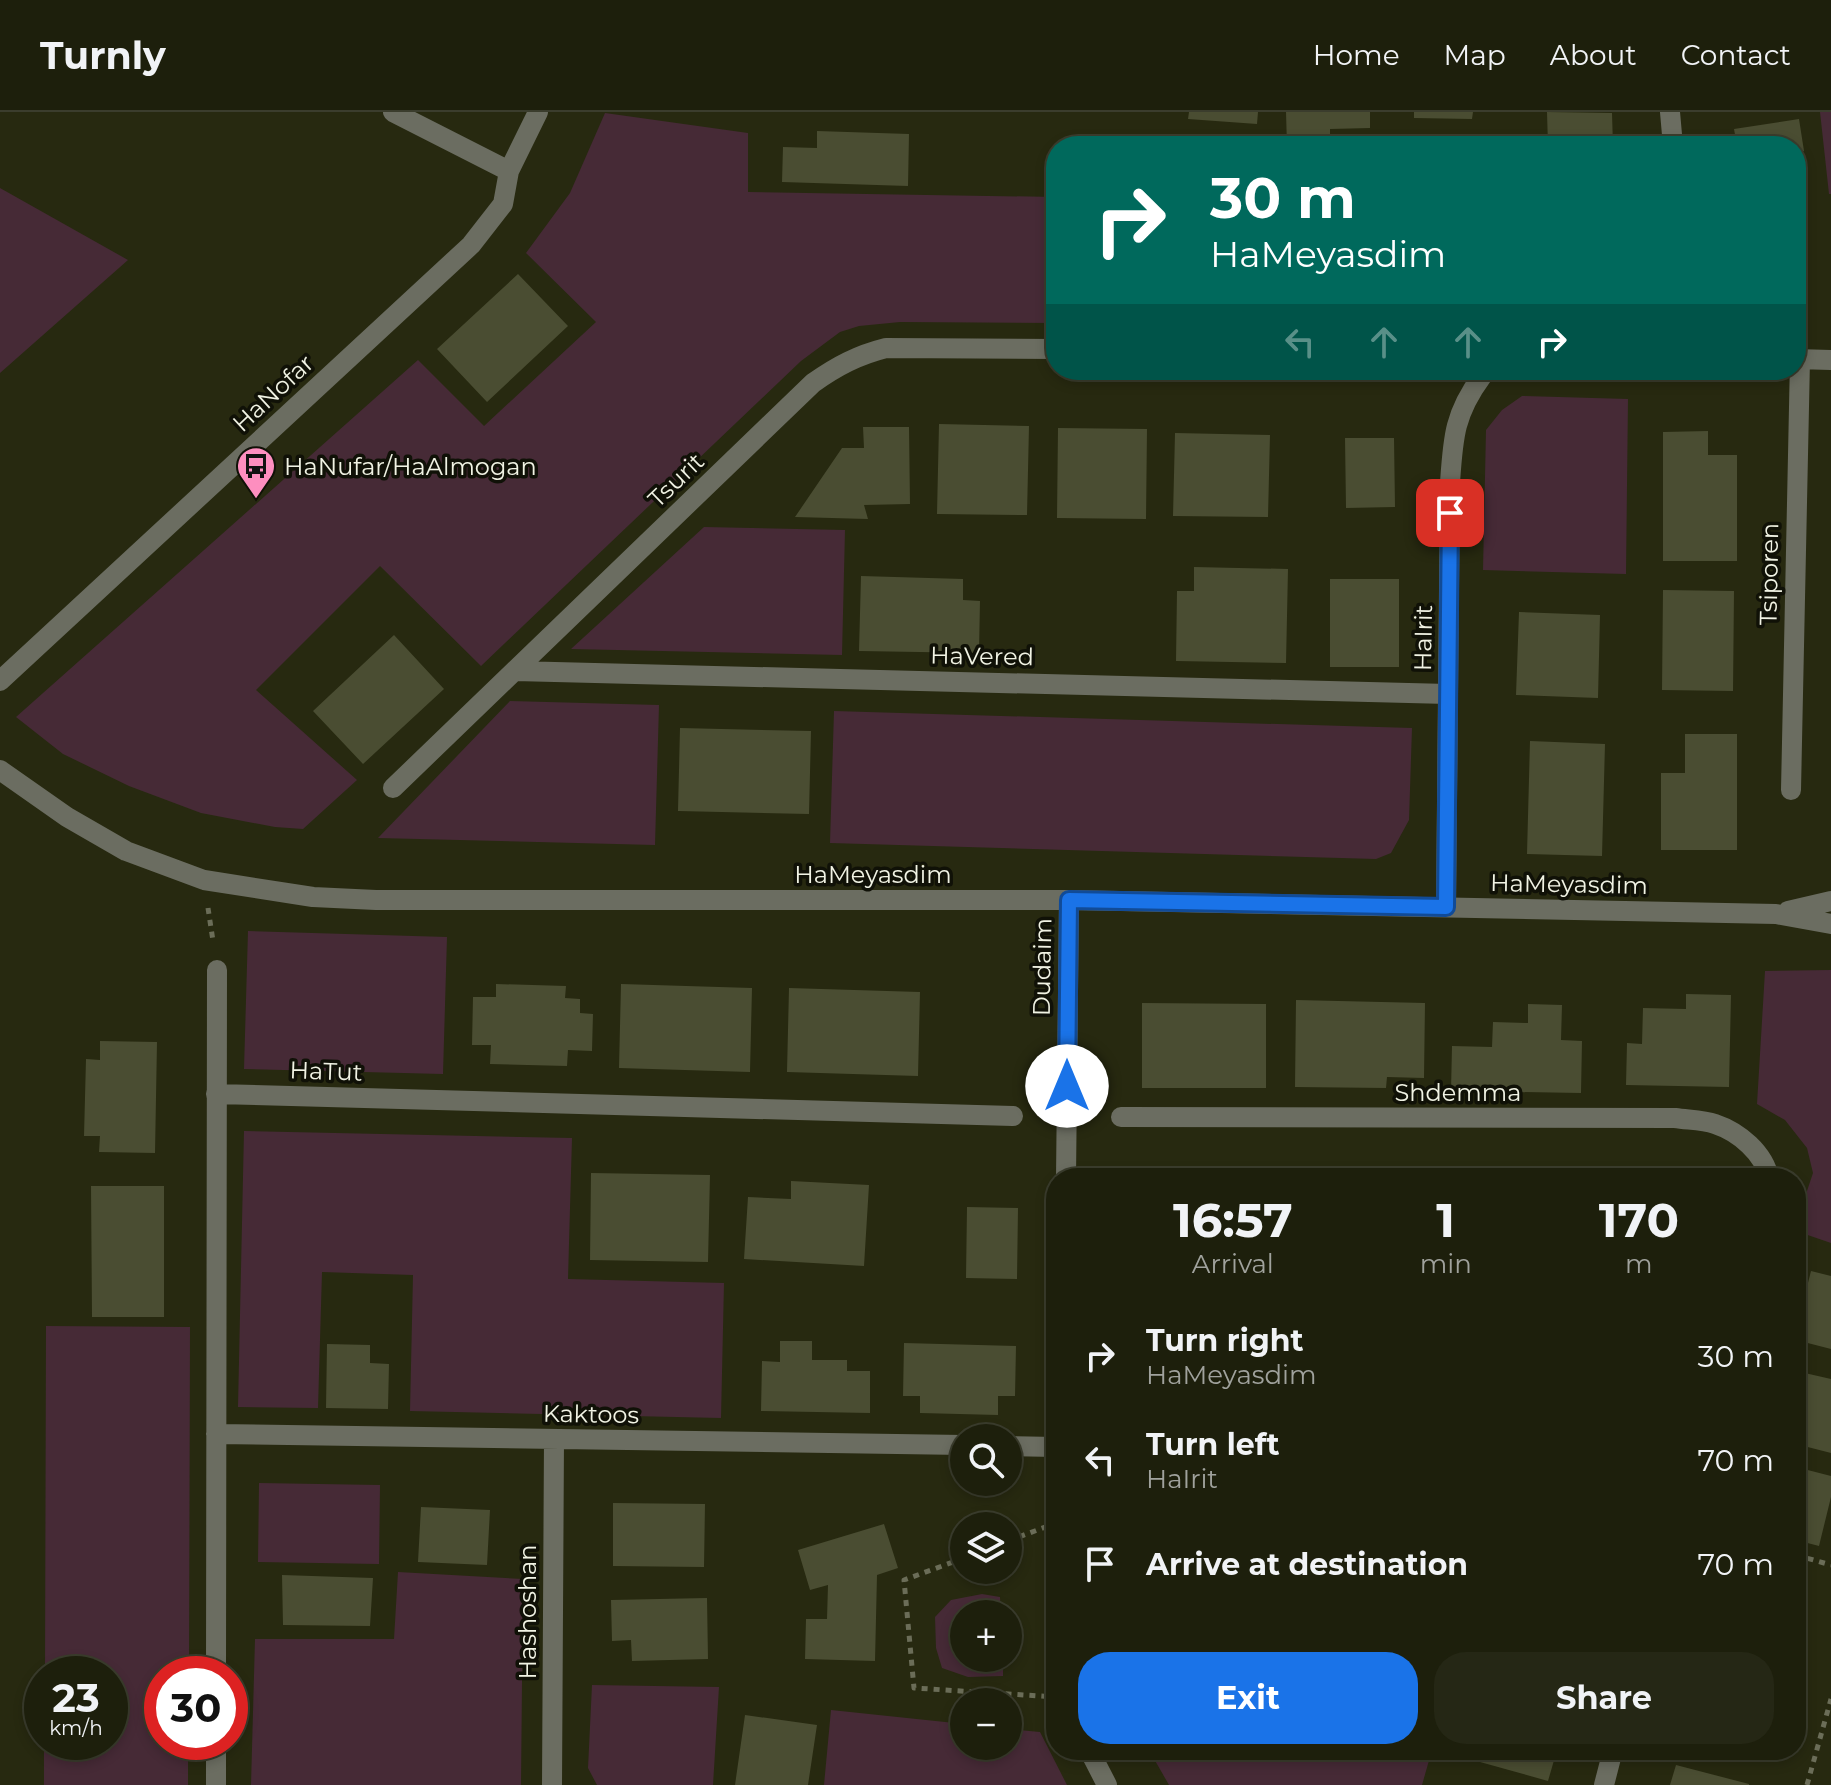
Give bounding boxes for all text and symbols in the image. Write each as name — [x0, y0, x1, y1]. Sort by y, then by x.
text: Turnly — [40, 32, 166, 79]
text: Home — [1313, 38, 1400, 72]
text: Map — [1444, 38, 1506, 72]
text: About — [1550, 38, 1637, 72]
text: Contact — [1681, 38, 1791, 72]
text: 30 m — [1210, 164, 1356, 232]
icon: right — [1078, 168, 1182, 272]
text: HaMeyasdim — [1210, 232, 1446, 276]
icon: left — [1278, 320, 1322, 364]
icon: ahead — [1362, 320, 1406, 364]
icon: ahead — [1446, 320, 1490, 364]
icon: right — [1530, 320, 1574, 364]
street label: HaNofar — [227, 348, 319, 438]
bus stop icon: HaNufar/HaAlmogan — [235, 445, 277, 500]
street label: Tsurit — [642, 446, 710, 513]
place label: HaNufar/HaAlmogan — [284, 452, 537, 481]
pin — [1416, 479, 1484, 547]
icon: arrive — [1428, 491, 1472, 535]
street label: Tsiporen — [1754, 523, 1784, 625]
street label: HaIrit — [1408, 604, 1438, 671]
street label: HaVered — [930, 641, 1034, 671]
street label: HaMeyasdim — [794, 860, 952, 889]
street label: HaMeyasdim — [1490, 868, 1648, 900]
street label: Dudaim — [1027, 918, 1057, 1016]
position arrow — [1025, 1044, 1109, 1128]
street label: HaTut — [289, 1055, 363, 1087]
street label: Shdemma — [1395, 1078, 1521, 1107]
text: 16:57 — [1173, 1191, 1293, 1249]
text: 1 — [1436, 1191, 1455, 1249]
text: 170 — [1599, 1191, 1679, 1249]
text: Arrival — [1192, 1248, 1274, 1280]
text: min — [1420, 1248, 1472, 1280]
text: m — [1625, 1248, 1653, 1280]
text: Turn right — [1146, 1322, 1303, 1359]
icon: right — [1078, 1334, 1122, 1378]
text: 30 m — [1698, 1338, 1774, 1375]
text: HaMeyasdim — [1146, 1359, 1317, 1391]
street label: Kaktoos — [543, 1399, 639, 1429]
map controls — [950, 1424, 1022, 1760]
button: search — [950, 1424, 1022, 1496]
text: Turn left — [1146, 1426, 1279, 1463]
icon: left — [1078, 1438, 1122, 1482]
text: 70 m — [1697, 1442, 1774, 1479]
text: HaIrit — [1146, 1463, 1218, 1495]
button: layers — [950, 1512, 1022, 1584]
icon: arrive — [1078, 1542, 1122, 1586]
street label: Hashoshan — [513, 1545, 542, 1679]
text: Arrive at destination — [1146, 1546, 1468, 1583]
text: 70 m — [1697, 1546, 1774, 1583]
button: + — [950, 1600, 1022, 1672]
button: Exit — [1078, 1652, 1418, 1744]
button: Share — [1434, 1652, 1774, 1744]
speed limit sign: 30 — [144, 1656, 248, 1760]
text: 23 — [52, 1673, 100, 1722]
button: − — [950, 1688, 1022, 1760]
text: km/h — [49, 1716, 103, 1740]

